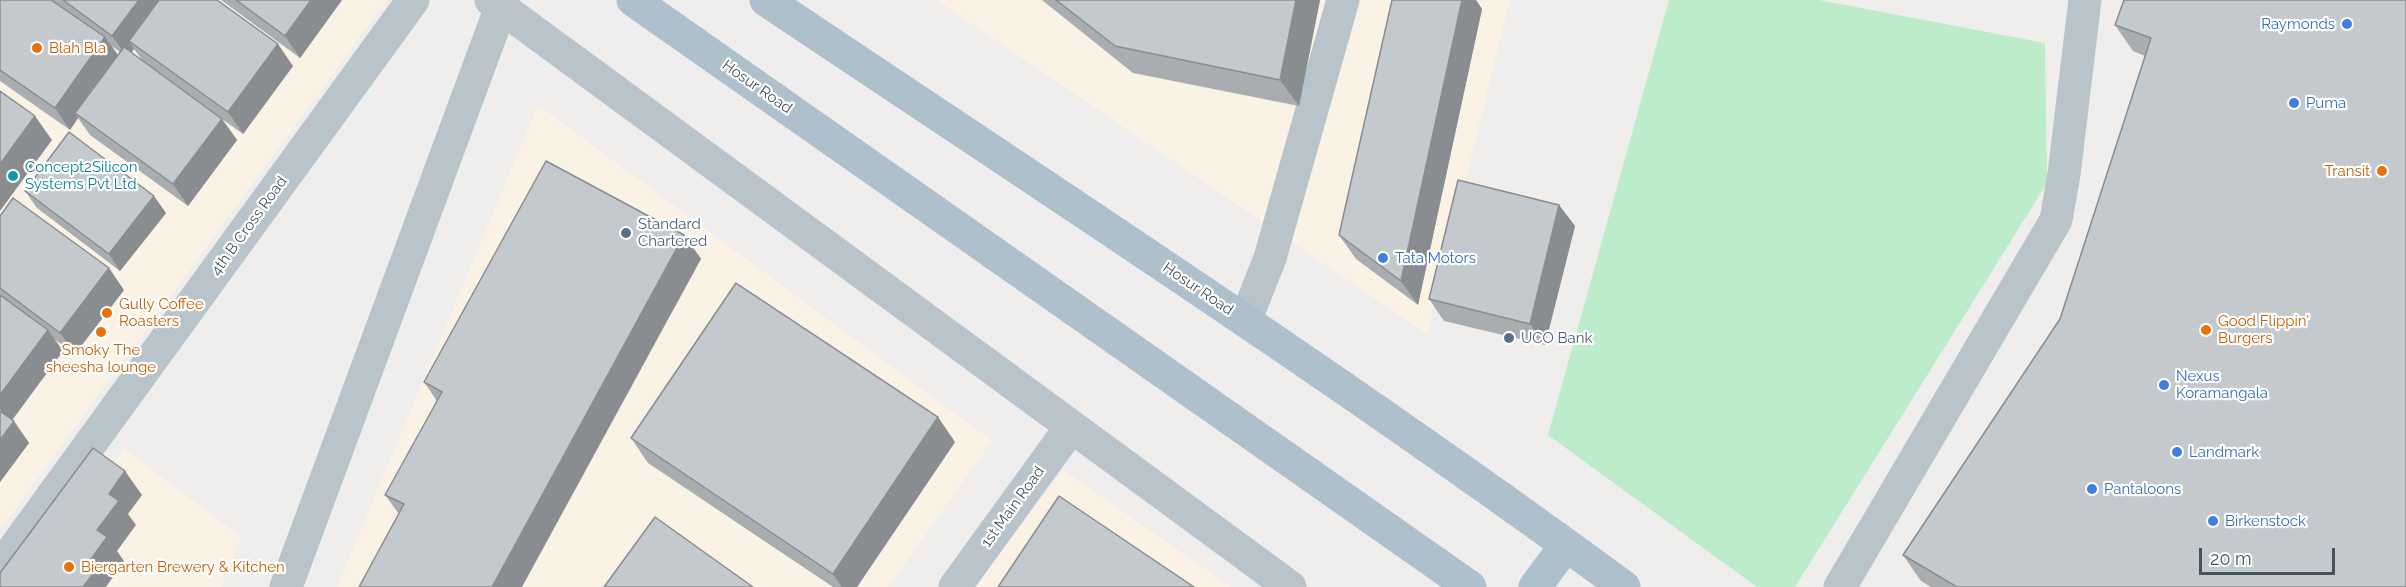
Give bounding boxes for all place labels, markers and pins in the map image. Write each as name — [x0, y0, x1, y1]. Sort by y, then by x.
place label: Raymonds — [2261, 15, 2335, 33]
marker: Raymonds — [2340, 17, 2354, 31]
place label: Blah Bla — [49, 39, 106, 57]
marker: Blah Bla — [30, 41, 44, 55]
place label: Puma — [2306, 94, 2346, 112]
marker: Puma — [2287, 96, 2301, 110]
place label: Concept2Silicon Systems Pvt Ltd — [25, 158, 137, 193]
place label: Transit — [2324, 162, 2370, 180]
marker: Transit — [2375, 164, 2389, 178]
marker: Concept2Silicon Systems Pvt Ltd — [6, 169, 20, 183]
place label: Standard Chartered — [638, 215, 707, 250]
marker: Standard Chartered — [619, 226, 633, 240]
place label: Tata Motors — [1395, 249, 1476, 267]
marker: Tata Motors — [1376, 251, 1390, 265]
place label: Gully Coffee Roasters — [119, 295, 204, 330]
marker: Gully Coffee Roasters — [100, 306, 114, 320]
place label: Good Flippin' Burgers — [2218, 312, 2309, 347]
marker: Good Flippin' Burgers — [2199, 323, 2213, 337]
marker: Smoky The sheesha lounge — [94, 325, 108, 339]
place label: UCO Bank — [1521, 329, 1592, 347]
marker: UCO Bank — [1502, 331, 1516, 345]
place label: Smoky The sheesha lounge — [46, 341, 156, 376]
place label: Nexus Koramangala — [2176, 367, 2268, 402]
marker: Nexus Koramangala — [2157, 378, 2171, 392]
place label: Landmark — [2189, 443, 2259, 461]
marker: Landmark — [2170, 445, 2184, 459]
place label: Pantaloons — [2104, 480, 2181, 498]
marker: Pantaloons — [2085, 482, 2099, 496]
place label: Birkenstock — [2225, 512, 2306, 530]
marker: Birkenstock — [2206, 514, 2220, 528]
place label: Biergarten Brewery & Kitchen — [81, 558, 285, 576]
marker: Biergarten Brewery & Kitchen — [62, 560, 76, 574]

